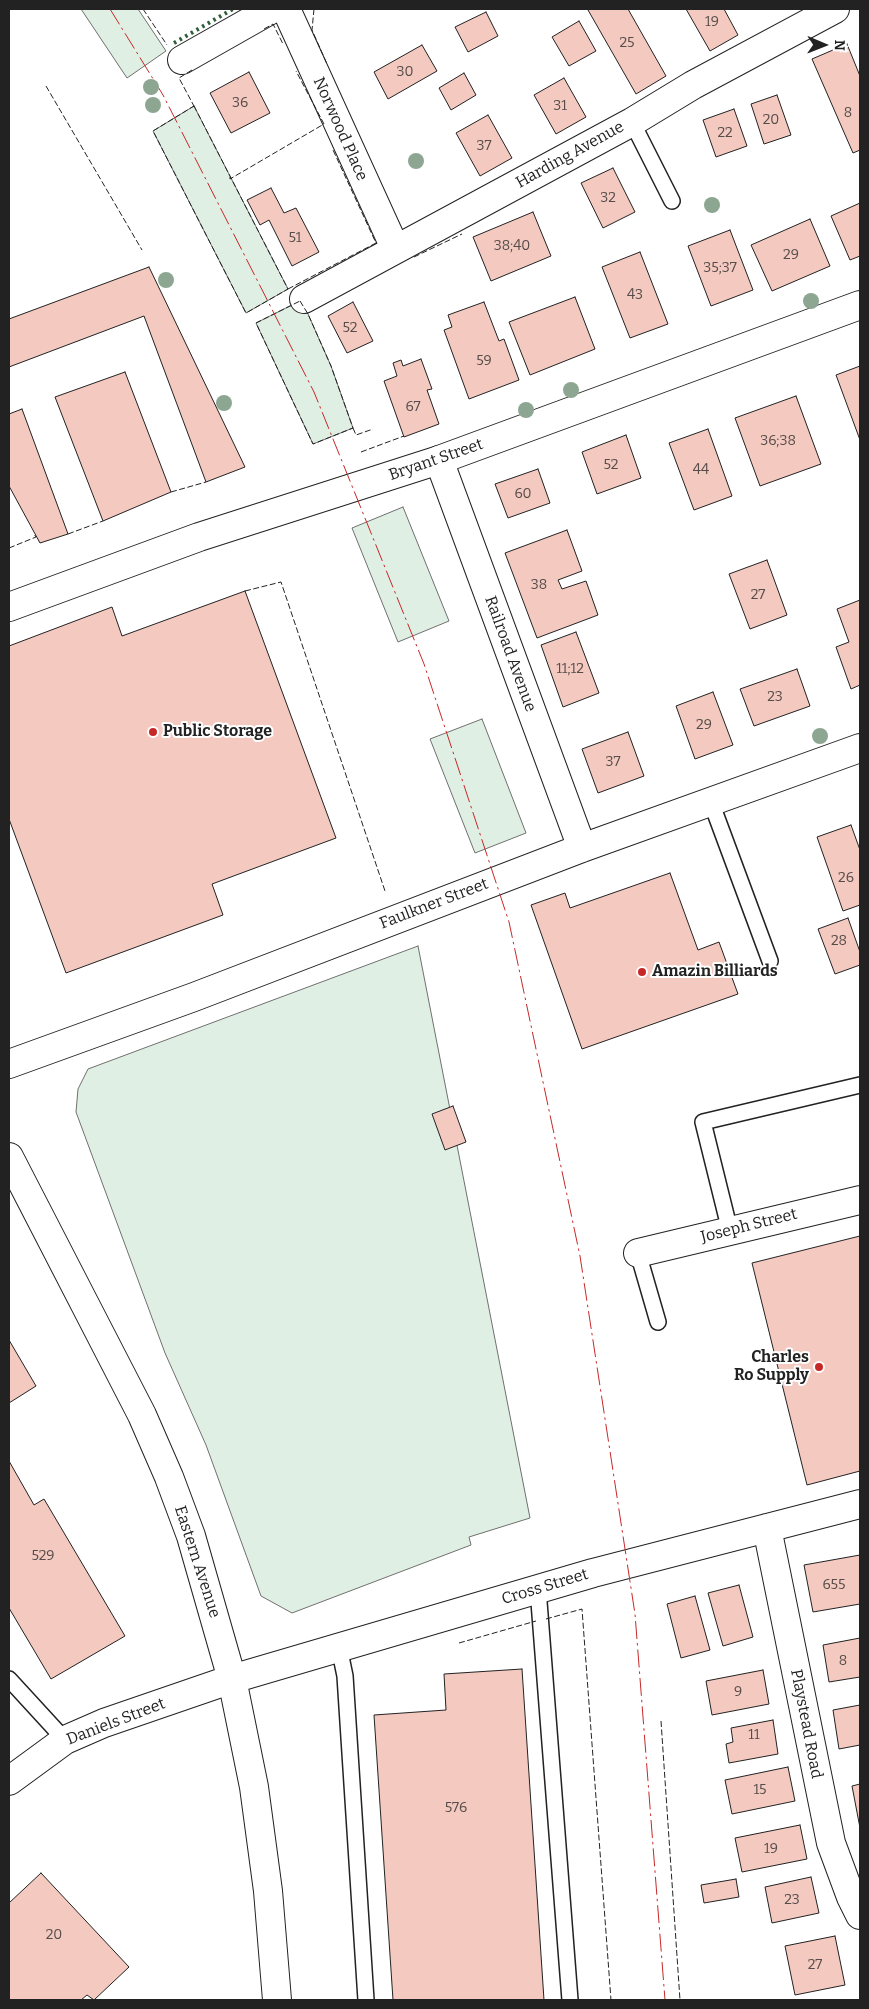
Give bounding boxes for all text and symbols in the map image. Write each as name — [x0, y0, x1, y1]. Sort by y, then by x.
house number: 19 — [705, 14, 719, 30]
north arrow — [799, 20, 849, 70]
house number: 25 — [619, 35, 635, 51]
text: N — [831, 40, 848, 51]
house number: 30 — [397, 64, 413, 80]
street label: Norwood Place — [309, 74, 371, 184]
house number: 36 — [232, 95, 248, 111]
house number: 31 — [553, 98, 567, 114]
house number: 8 — [844, 105, 852, 121]
house number: 20 — [763, 112, 779, 128]
street label: Harding Avenue — [513, 117, 627, 193]
house number: 22 — [717, 125, 733, 141]
house number: 37 — [476, 138, 492, 154]
house number: 32 — [600, 190, 616, 206]
house number: 51 — [289, 230, 301, 246]
house number: 38;40 — [494, 238, 530, 254]
house number: 29 — [783, 247, 799, 263]
house number: 35;37 — [703, 260, 737, 276]
house number: 43 — [627, 287, 643, 303]
house number: 52 — [343, 320, 357, 336]
house number: 59 — [476, 353, 492, 369]
house number: 67 — [405, 399, 421, 415]
house number: 36;38 — [760, 433, 796, 449]
street label: Bryant Street — [386, 435, 486, 485]
house number: 52 — [604, 457, 618, 473]
house number: 44 — [693, 462, 709, 478]
house number: 60 — [514, 486, 532, 502]
house number: 38 — [531, 577, 547, 593]
house number: 27 — [751, 587, 765, 603]
street label: Railroad Avenue — [480, 593, 540, 715]
house number: 11;12 — [556, 661, 584, 677]
house number: 23 — [767, 689, 783, 705]
house number: 29 — [696, 717, 712, 733]
place label: Public Storage — [163, 722, 272, 742]
marker: Public Storage — [147, 726, 159, 738]
house number: 37 — [605, 754, 621, 770]
house number: 26 — [838, 870, 854, 886]
street label: Faulkner Street — [377, 874, 491, 934]
house number: 28 — [831, 933, 847, 949]
place label: Amazin Billiards — [652, 962, 778, 982]
marker: Amazin Billiards — [636, 966, 648, 978]
street label: Joseph Street — [699, 1205, 799, 1247]
place label: Charles Ro Supply — [734, 1348, 809, 1386]
marker: Charles Ro Supply — [813, 1361, 825, 1373]
street label: Eastern Avenue — [170, 1503, 224, 1621]
house number: 529 — [31, 1548, 55, 1564]
street label: Cross Street — [499, 1565, 591, 1609]
house number: 655 — [823, 1577, 845, 1593]
house number: 8 — [839, 1653, 847, 1669]
street label: Playstead Road — [786, 1668, 826, 1780]
house number: 9 — [734, 1684, 742, 1700]
street label: Daniels Street — [64, 1694, 168, 1750]
house number: 11 — [748, 1727, 760, 1743]
house number: 15 — [753, 1782, 767, 1798]
house number: 576 — [445, 1800, 467, 1816]
house number: 19 — [764, 1841, 778, 1857]
house number: 23 — [784, 1892, 800, 1908]
house number: 20 — [46, 1927, 62, 1943]
house number: 27 — [808, 1957, 822, 1973]

